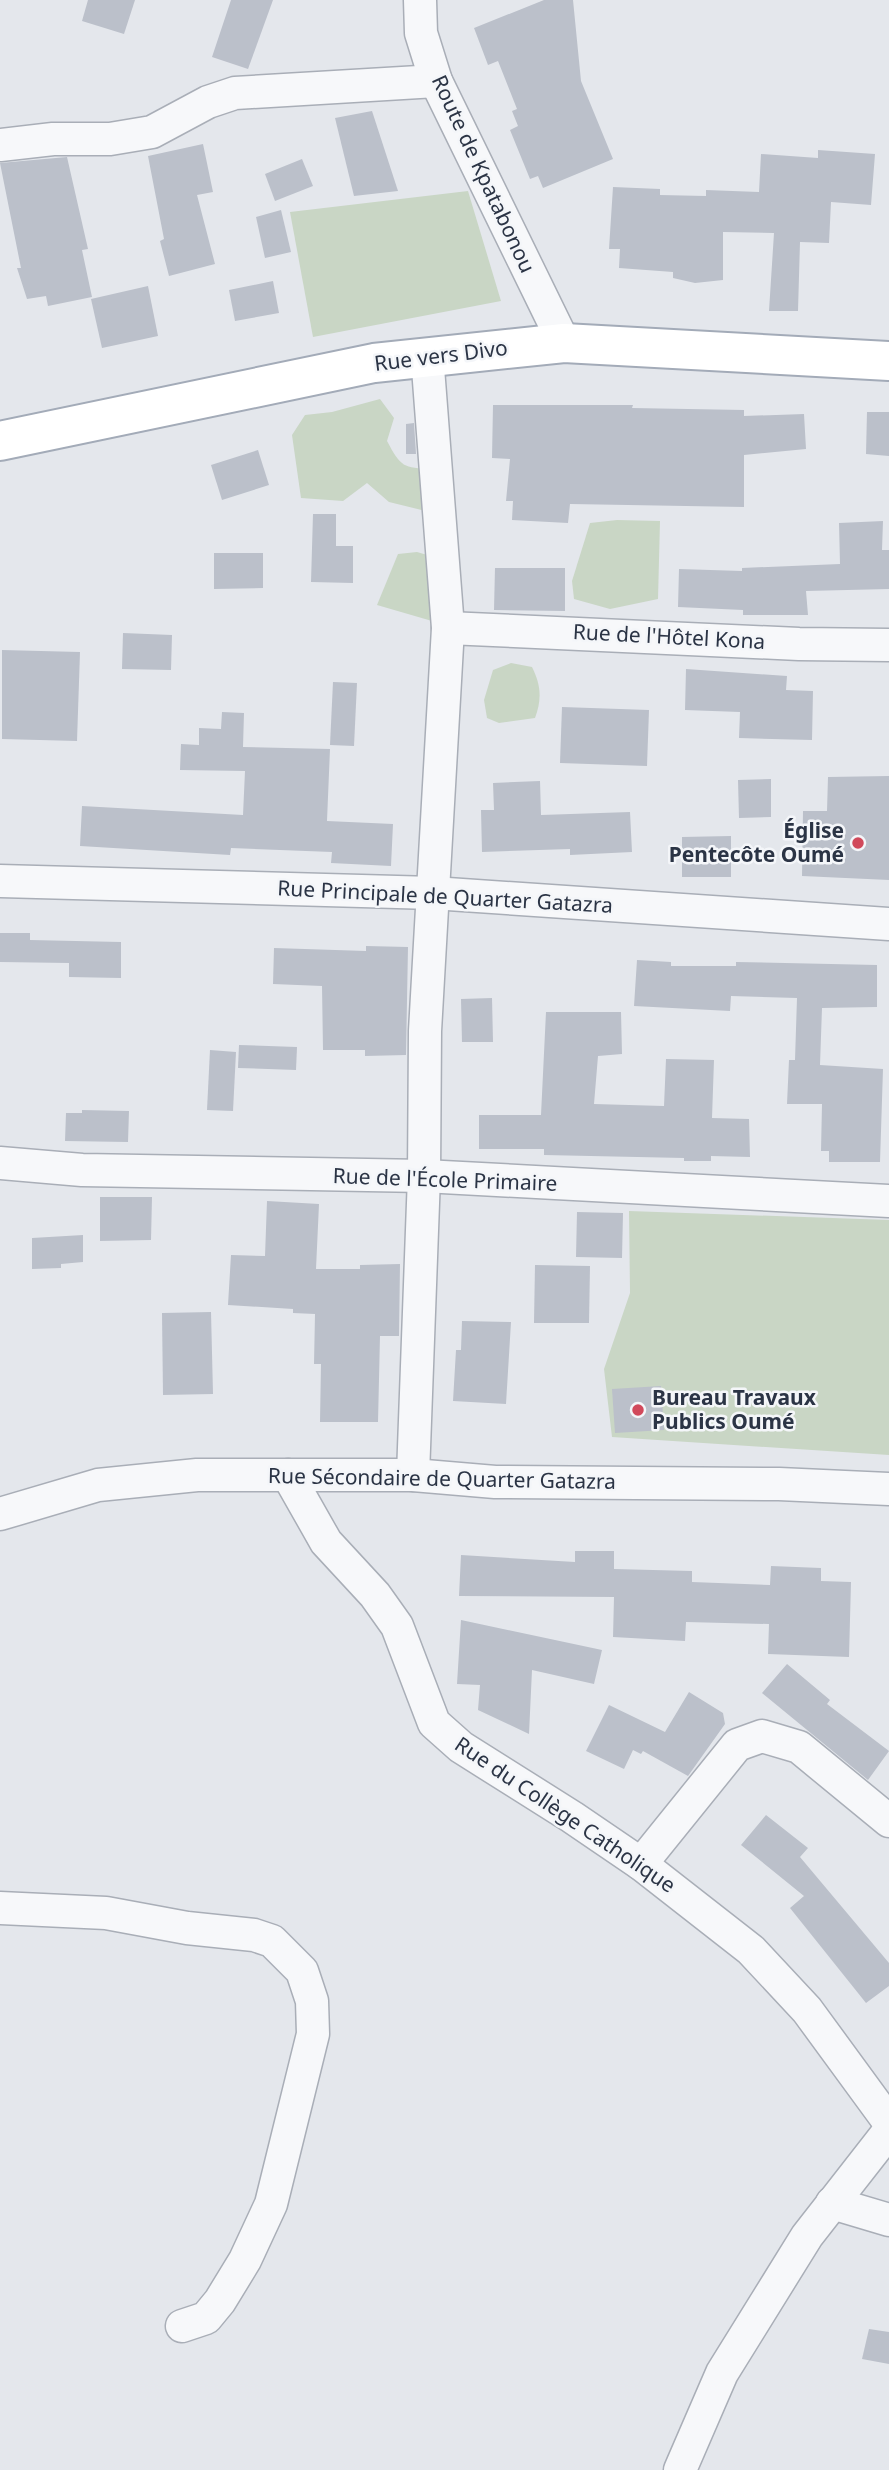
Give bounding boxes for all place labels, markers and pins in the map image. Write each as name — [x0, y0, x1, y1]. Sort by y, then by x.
place label: Église Pentecôte Oumé — [669, 816, 844, 868]
marker: Église Pentecôte Oumé — [850, 835, 866, 851]
place label: Bureau Travaux Publics Oumé — [652, 1383, 817, 1435]
marker: Bureau Travaux Publics Oumé — [630, 1402, 646, 1418]

